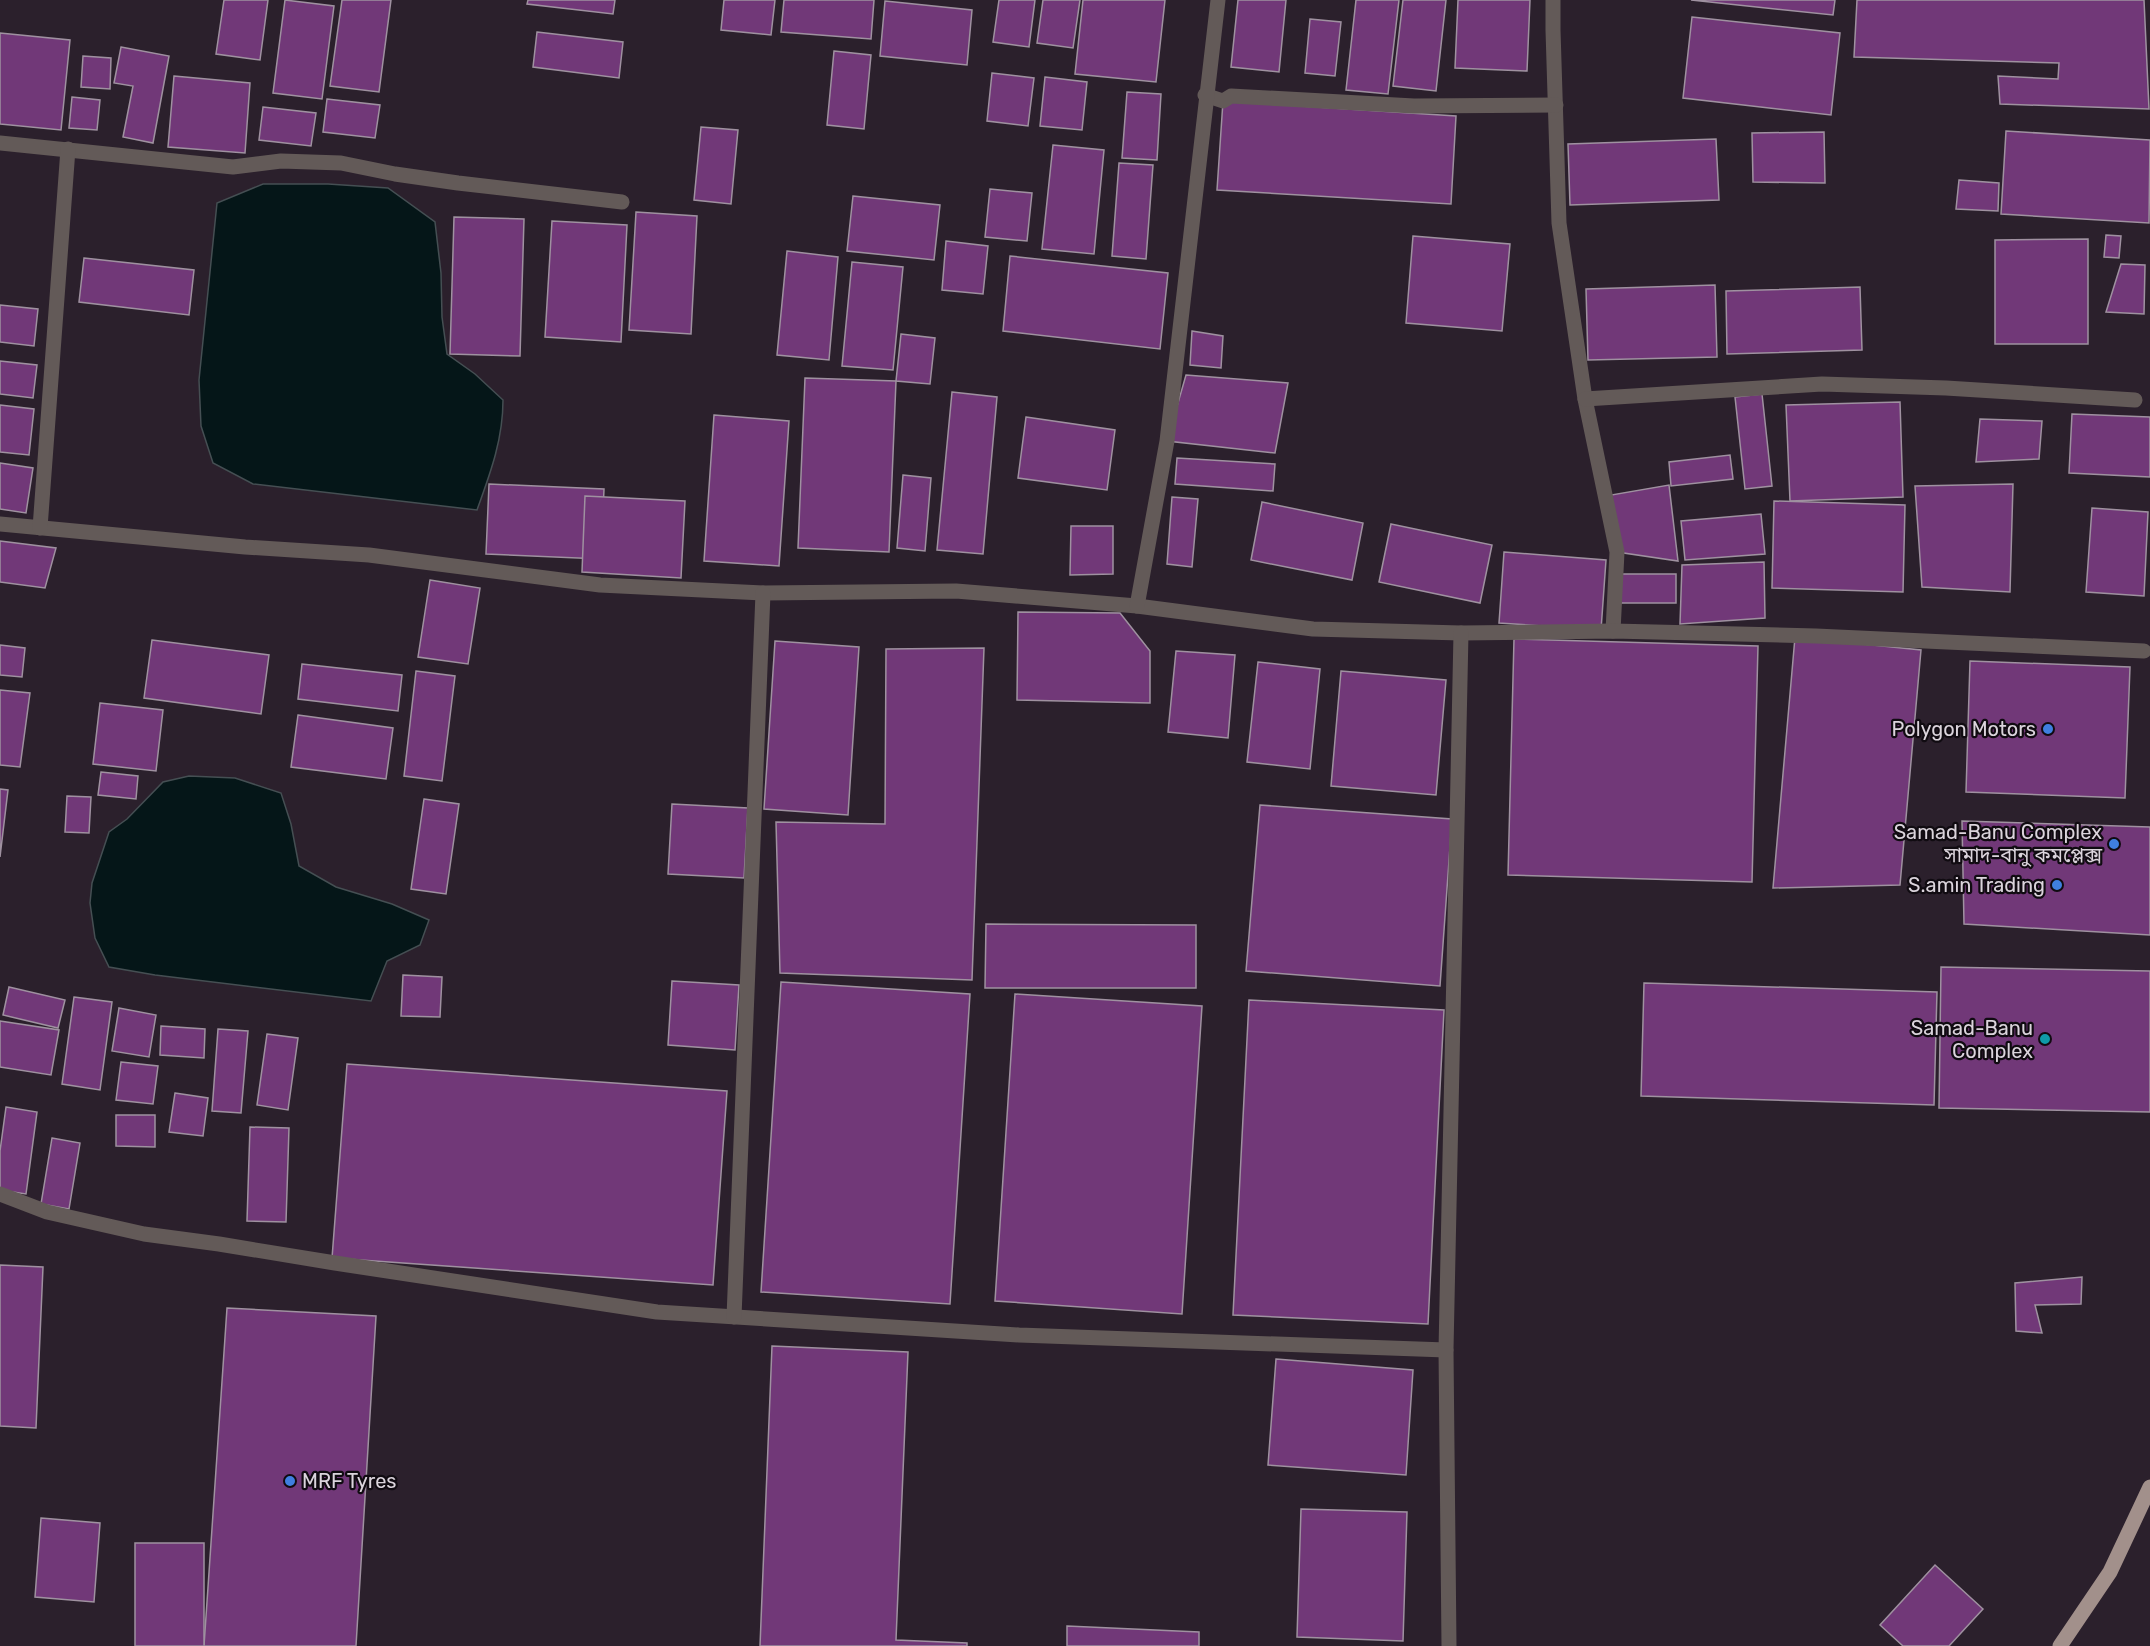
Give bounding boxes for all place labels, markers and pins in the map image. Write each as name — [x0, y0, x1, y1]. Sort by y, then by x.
place label: Polygon Motors — [1891, 717, 2036, 741]
marker: Polygon Motors — [2041, 722, 2055, 736]
place label: Samad-Banu Complex সামাদ-বানু কমপ্লেক্স — [1894, 820, 2103, 867]
marker: Samad-Banu Complex সামাদ-বানু কমপ্লেক্স — [2107, 837, 2121, 851]
place label: S.amin Trading — [1908, 873, 2045, 897]
marker: S.amin Trading — [2050, 878, 2064, 892]
place label: Samad-Banu Complex — [1911, 1016, 2033, 1063]
marker: Samad-Banu Complex — [2038, 1032, 2052, 1046]
place label: MRF Tyres — [302, 1469, 397, 1493]
marker: MRF Tyres — [283, 1474, 297, 1488]

